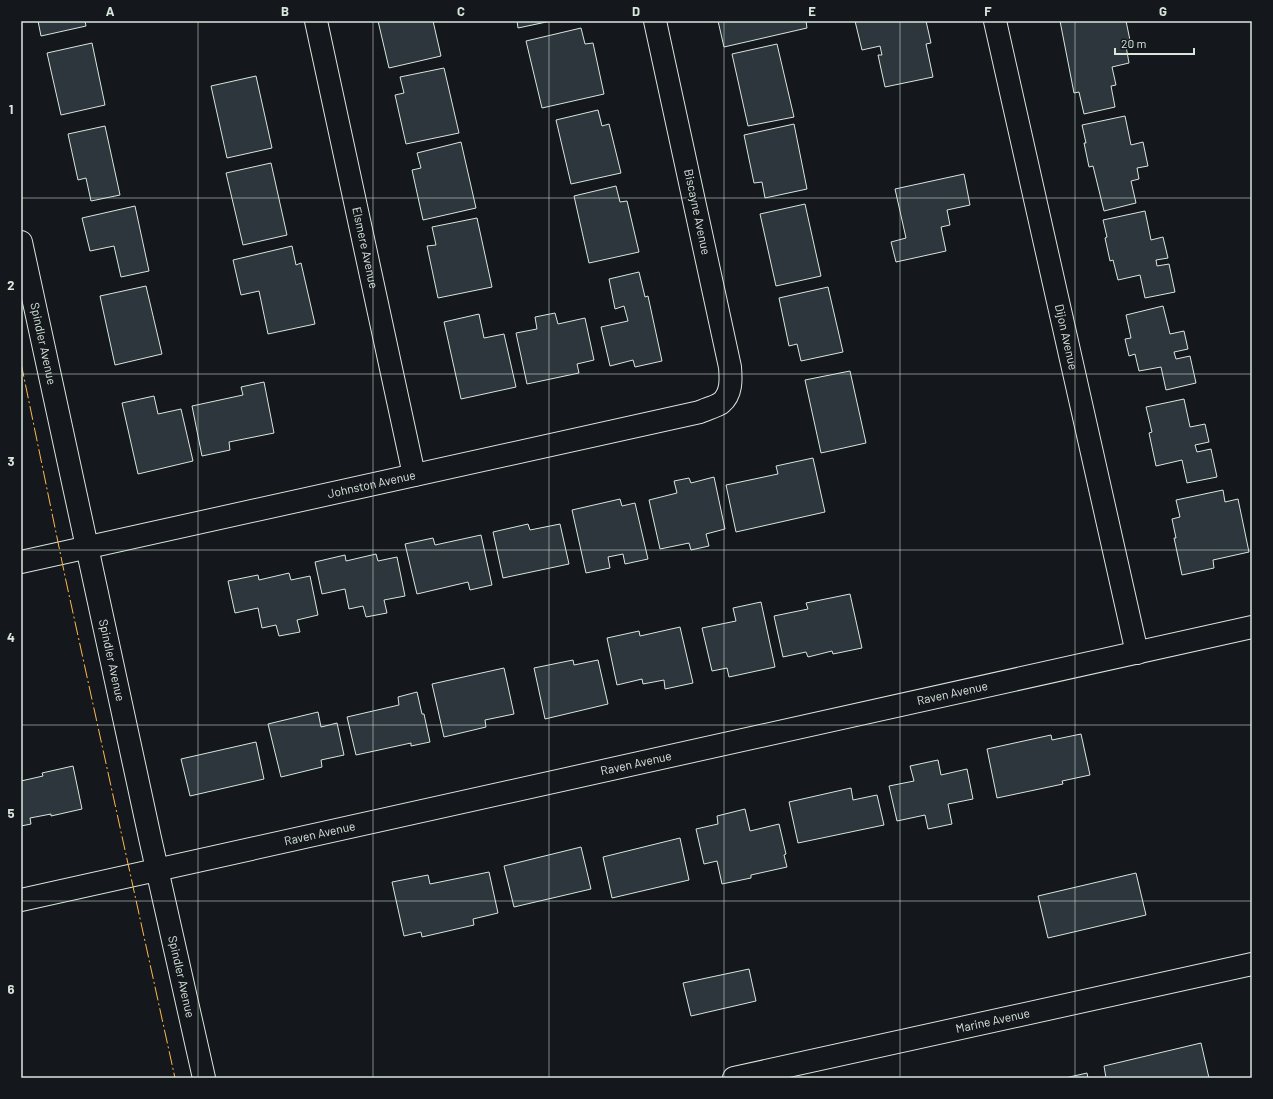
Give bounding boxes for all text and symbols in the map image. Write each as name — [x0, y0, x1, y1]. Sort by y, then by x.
text: A — [106, 3, 115, 19]
text: B — [281, 3, 289, 19]
text: C — [457, 3, 465, 19]
text: D — [632, 3, 640, 19]
text: E — [808, 3, 816, 19]
text: F — [984, 3, 992, 19]
text: G — [1159, 3, 1167, 19]
scale bar — [1115, 30, 1194, 56]
text: 20 m — [1121, 36, 1147, 50]
text: 1 — [9, 101, 13, 117]
street label: Biscayne Avenue — [682, 168, 714, 256]
street label: Elsmere Avenue — [350, 205, 382, 290]
text: 2 — [7, 277, 15, 293]
street label: Spindler Avenue — [28, 301, 60, 386]
street label: Dijon Avenue — [1053, 303, 1081, 371]
text: 3 — [7, 453, 15, 469]
street label: Johnston Avenue — [326, 467, 417, 500]
street label: Spindler Avenue — [97, 618, 128, 703]
text: 4 — [7, 629, 15, 645]
street label: Raven Avenue — [915, 678, 989, 707]
street label: Raven Avenue — [599, 748, 673, 777]
text: 5 — [7, 805, 15, 821]
street label: Raven Avenue — [283, 818, 356, 847]
street label: Spindler Avenue — [166, 934, 198, 1019]
text: 6 — [8, 981, 15, 997]
street label: Marine Avenue — [954, 1005, 1031, 1035]

